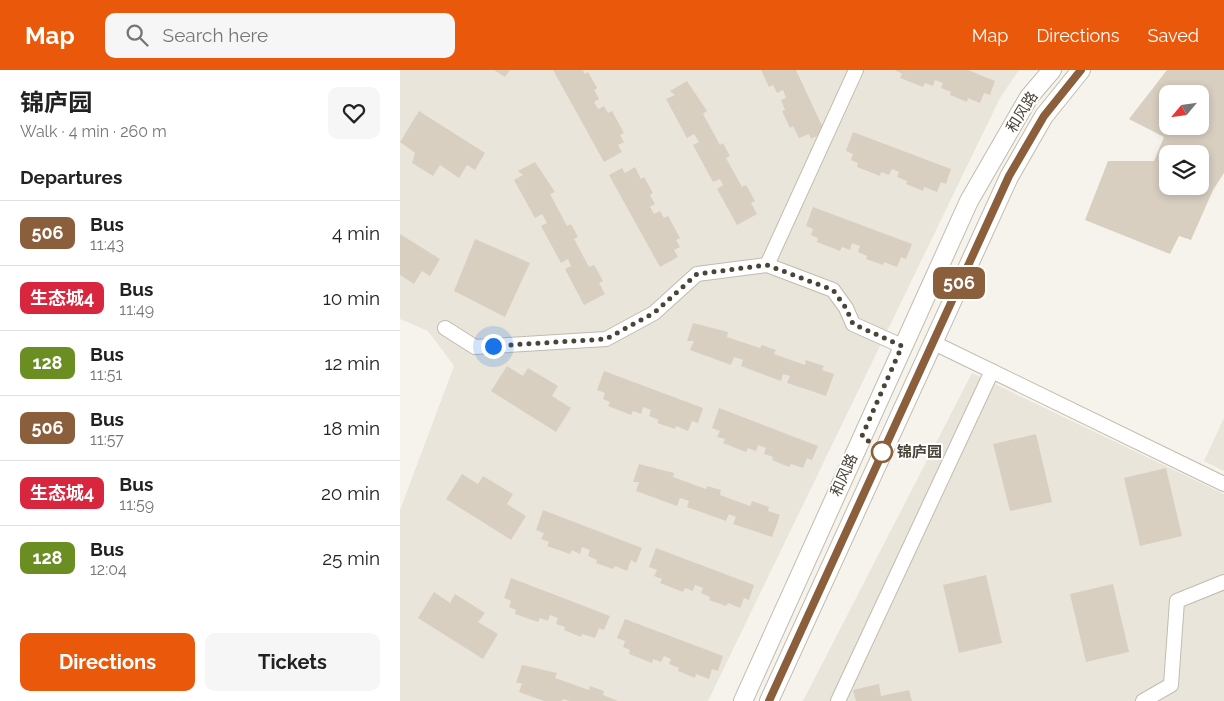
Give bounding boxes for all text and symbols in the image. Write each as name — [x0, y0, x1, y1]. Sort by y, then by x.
search box — [105, 13, 455, 58]
text: Map — [25, 21, 75, 50]
icon: search — [123, 21, 151, 49]
text: Search here — [163, 24, 268, 46]
text: Map — [972, 25, 1008, 46]
text: Directions — [1036, 25, 1120, 46]
text: Saved — [1148, 25, 1199, 46]
north arrow — [1159, 85, 1209, 135]
map controls — [1159, 85, 1209, 195]
button: heart — [328, 87, 380, 139]
text: 锦庐园 — [20, 88, 92, 117]
street label: 和风路 — [1002, 88, 1042, 136]
text: Walk · 4 min · 260 m — [20, 122, 167, 141]
button: layers — [1159, 145, 1209, 195]
text: Departures — [20, 166, 122, 188]
text: Bus — [90, 213, 124, 235]
text: 506 — [32, 222, 63, 243]
text: 4 min — [332, 222, 380, 244]
text: 11:43 — [90, 235, 124, 254]
line badge: 506 — [930, 267, 988, 299]
text: 506 — [943, 272, 975, 293]
text: Bus — [119, 278, 153, 300]
text: 生态城4 — [30, 287, 94, 308]
text: 10 min — [323, 287, 380, 309]
text: 11:49 — [119, 300, 154, 319]
your location — [481, 334, 506, 359]
text: Bus — [90, 343, 124, 365]
text: 128 — [33, 352, 62, 373]
text: 12 min — [324, 352, 380, 374]
text: 11:51 — [90, 365, 122, 384]
text: Bus — [90, 408, 124, 430]
text: 506 — [32, 417, 63, 438]
text: 18 min — [323, 417, 380, 439]
text: 11:57 — [90, 430, 124, 449]
marker: 锦庐园 — [871, 441, 893, 463]
place label: 锦庐园 — [897, 443, 942, 461]
street label: 和风路 — [827, 451, 861, 499]
text: Bus — [119, 473, 153, 495]
text: 生态城4 — [30, 482, 94, 503]
text: 20 min — [321, 482, 380, 504]
text: 11:59 — [119, 495, 154, 514]
text: Bus — [90, 538, 124, 560]
text: 128 — [33, 547, 62, 568]
text: 25 min — [322, 547, 380, 569]
text: 12:04 — [90, 560, 127, 579]
button: Directions — [20, 633, 195, 691]
button: Tickets — [205, 633, 380, 691]

